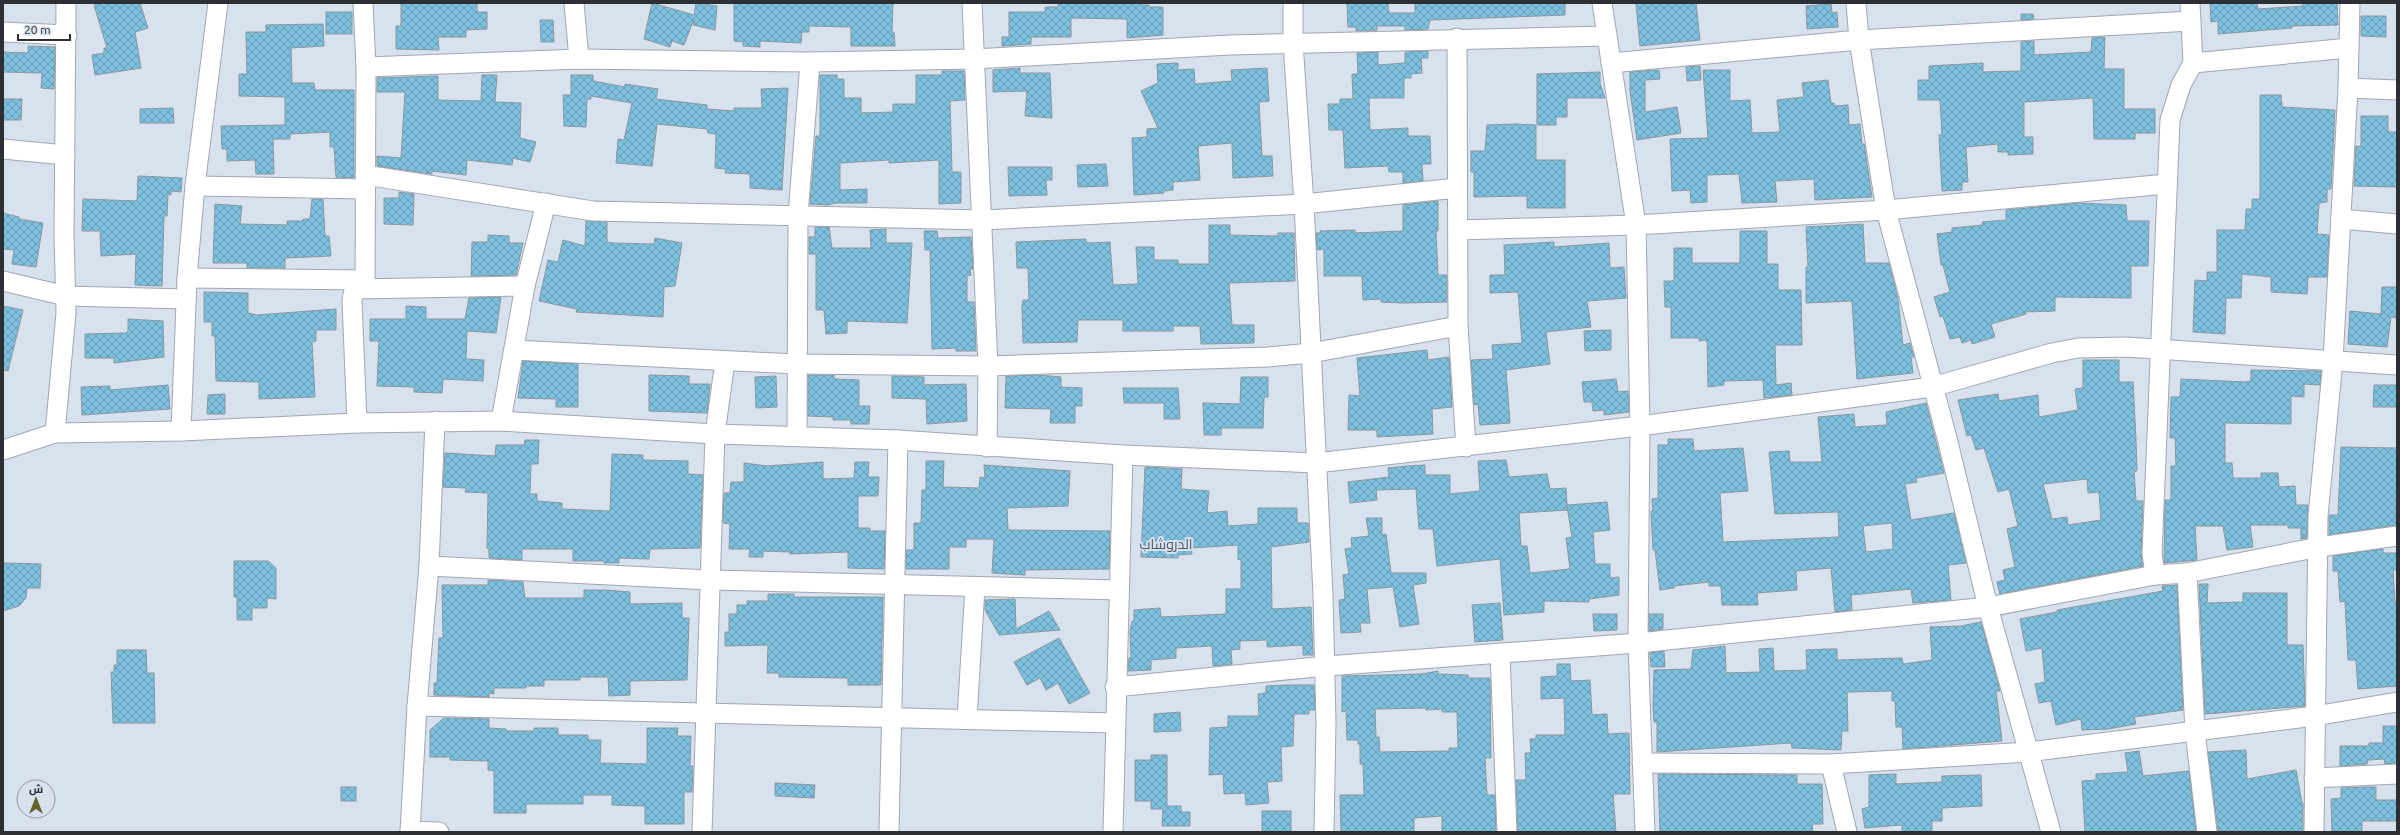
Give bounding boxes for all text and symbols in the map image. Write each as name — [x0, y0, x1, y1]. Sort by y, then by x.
scale bar — [18, 16, 70, 42]
text: 20 m — [24, 23, 51, 36]
district label: الدروشاب — [1139, 536, 1193, 552]
north arrow — [16, 779, 56, 819]
text: ش — [29, 783, 43, 796]

